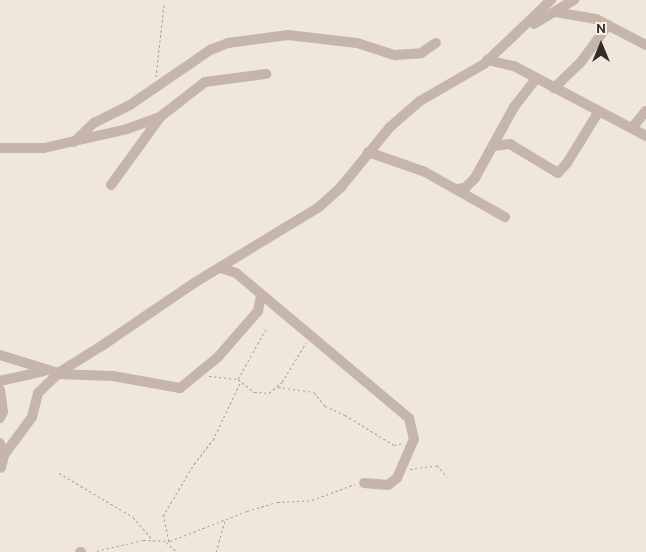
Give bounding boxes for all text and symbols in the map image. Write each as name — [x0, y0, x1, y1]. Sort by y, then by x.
north arrow — [576, 20, 626, 70]
text: N — [596, 21, 606, 38]

